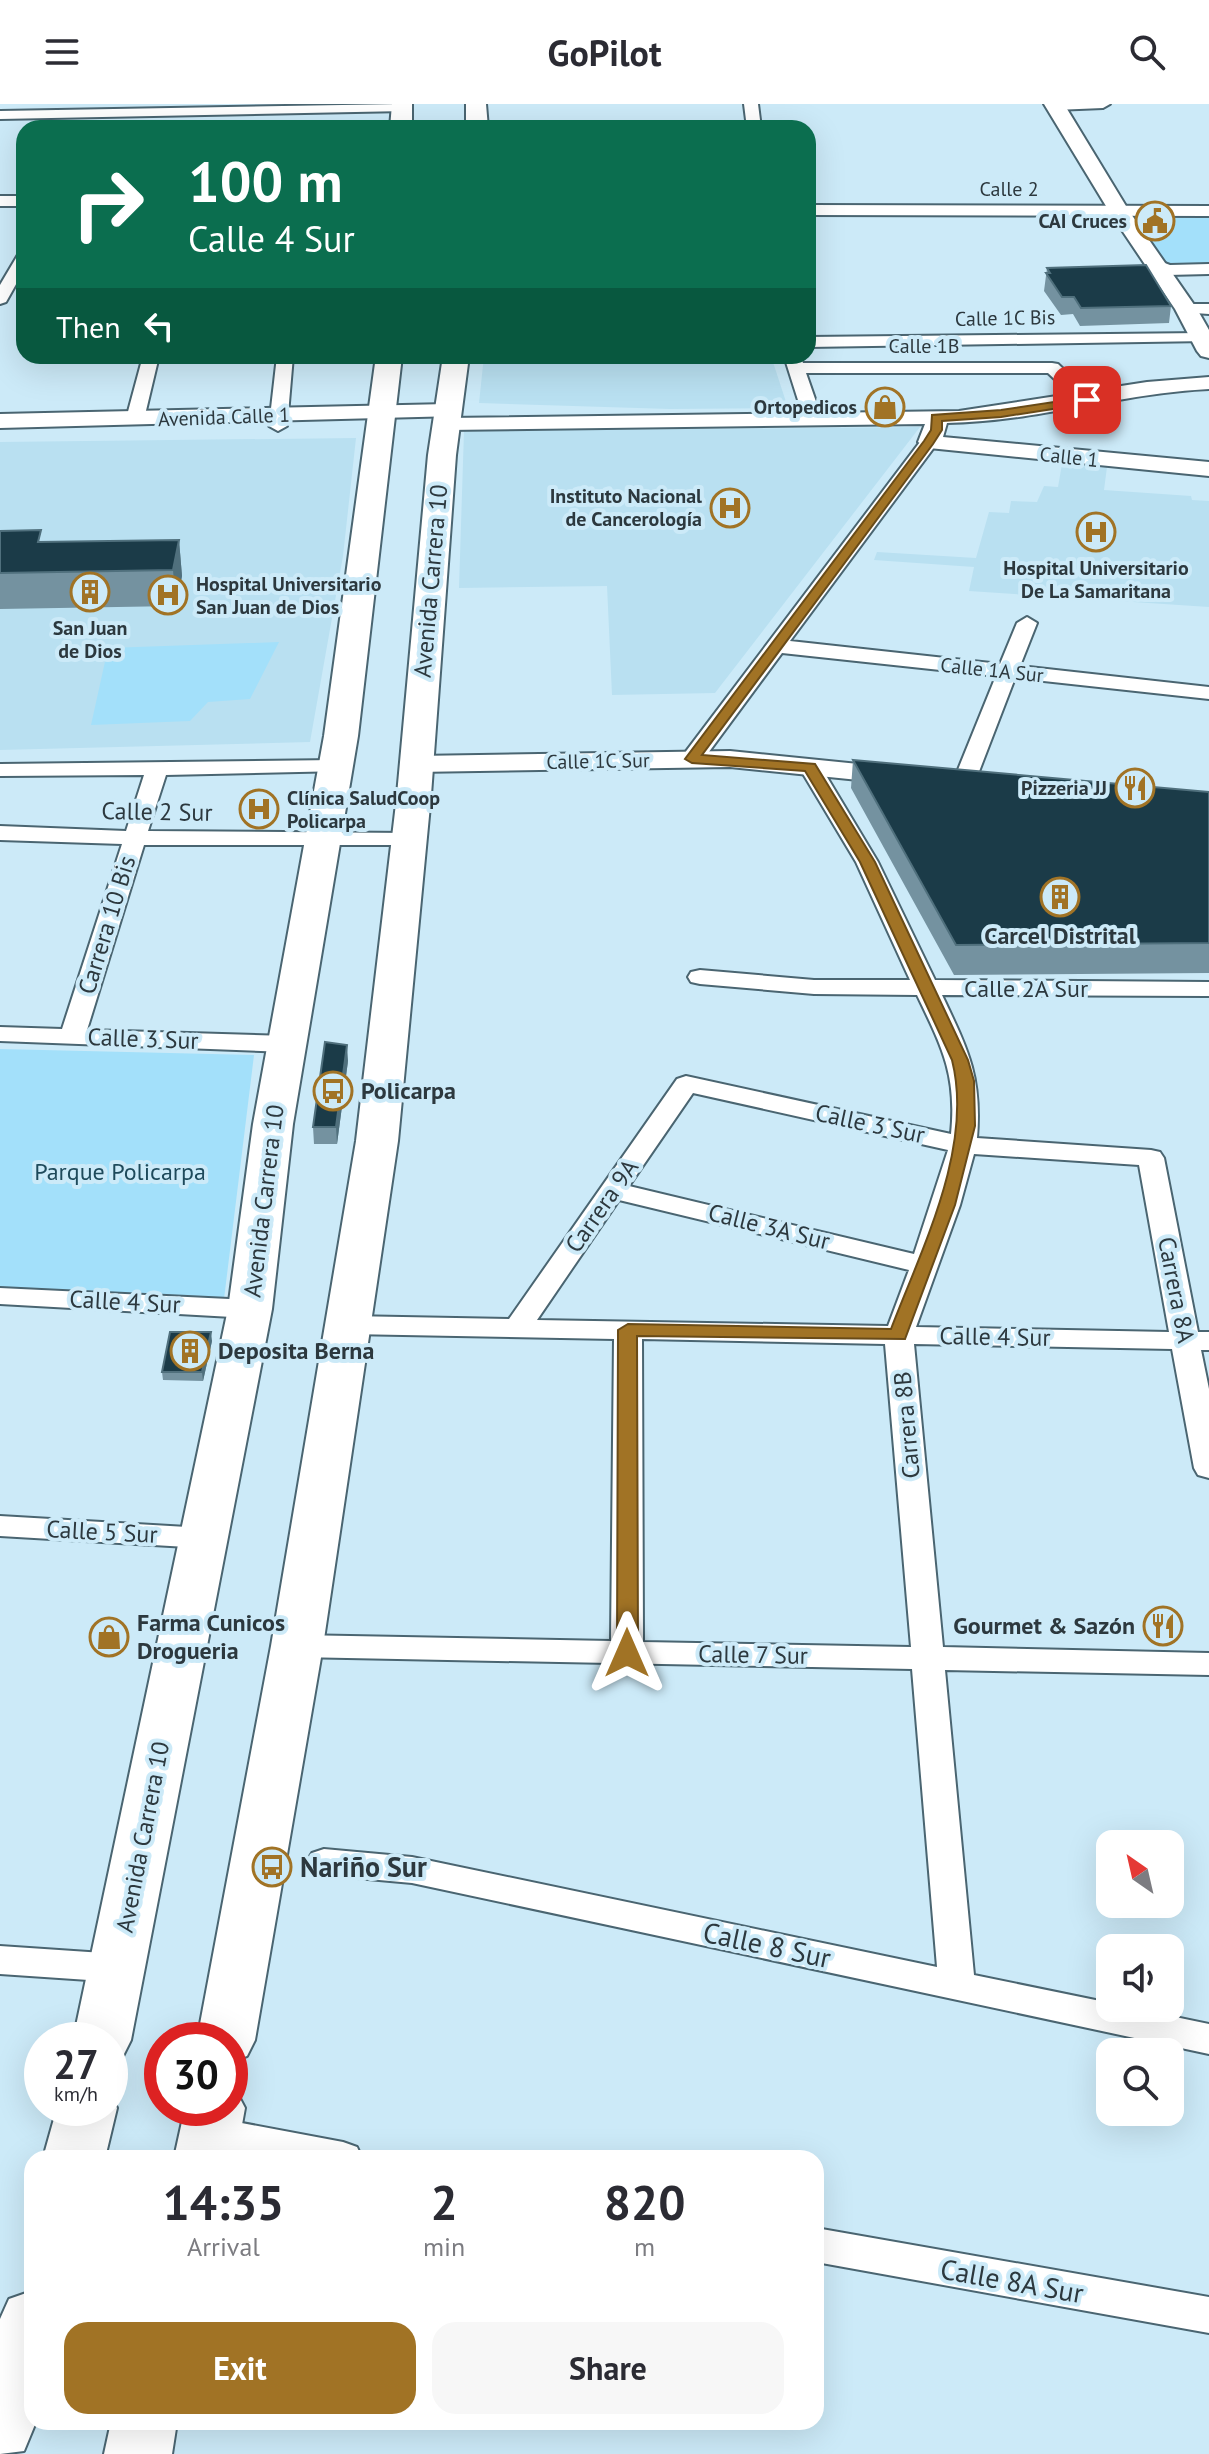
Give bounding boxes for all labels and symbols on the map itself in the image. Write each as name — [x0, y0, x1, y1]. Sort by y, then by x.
street label: Calle 2 — [979, 176, 1039, 202]
public building icon: CAI Cruces — [1134, 200, 1176, 242]
place label: CAI Cruces — [1038, 208, 1127, 234]
street label: Calle 1C Bis — [955, 304, 1055, 332]
street label: Calle 1B — [889, 333, 959, 359]
pin — [1053, 366, 1121, 434]
shop icon: Ortopedicos — [864, 386, 906, 428]
place label: Ortopedicos — [754, 394, 857, 420]
street label: Avenida Calle 1 — [158, 402, 290, 432]
street label: Calle 1 — [1038, 441, 1100, 473]
street label: Avenida Carrera 10 — [407, 483, 454, 679]
place label: Instituto Nacional de Cancerología — [550, 483, 702, 532]
hospital icon: Instituto Nacional de Cancerología — [709, 487, 751, 529]
hospital icon: Hospital Universitario De La Samaritana — [1075, 511, 1117, 553]
place label: Hospital Universitario De La Samaritana — [1003, 555, 1189, 604]
building icon: San Juan de Dios — [69, 571, 111, 613]
place label: Hospital Universitario San Juan de Dios — [196, 571, 382, 620]
hospital icon: Hospital Universitario San Juan de Dios — [147, 574, 189, 616]
place label: San Juan de Dios — [53, 615, 127, 664]
street label: Calle 1A Sur — [939, 652, 1045, 688]
street label: Calle 1C Sur — [546, 747, 650, 775]
restaurant icon: Pizzeria JJ — [1114, 767, 1156, 809]
place label: Pizzeria JJ — [1021, 775, 1107, 801]
place label: Clínica SaludCoop Policarpa — [287, 785, 440, 834]
hospital icon: Clínica SaludCoop Policarpa — [238, 788, 280, 830]
street label: Calle 2 Sur — [101, 795, 213, 828]
street label: Carrera 10 Bis — [71, 852, 142, 998]
building icon: Carcel Distrital — [1039, 876, 1081, 918]
place label: Carcel Distrital — [984, 920, 1137, 951]
street label: Calle 2A Sur — [964, 973, 1088, 1004]
street label: Calle 3 Sur — [87, 1021, 199, 1056]
bus stop icon: Policarpa — [312, 1070, 354, 1112]
place label: Policarpa — [361, 1075, 456, 1106]
street label: Calle 3 Sur — [813, 1097, 928, 1150]
street label: Avenida Carrera 10 — [236, 1103, 291, 1299]
street label: Carrera 9A — [558, 1153, 645, 1259]
park label: Parque Policarpa — [34, 1156, 206, 1187]
street label: Calle 3A Sur — [705, 1196, 833, 1257]
street label: Carrera 8A — [1151, 1234, 1202, 1346]
street label: Calle 4 Sur — [69, 1283, 181, 1320]
street label: Calle 4 Sur — [939, 1320, 1051, 1353]
building icon: Deposita Berna — [169, 1330, 211, 1372]
place label: Deposita Berna — [218, 1335, 374, 1366]
street label: Carrera 8B — [886, 1370, 927, 1480]
street label: Calle 5 Sur — [46, 1513, 158, 1550]
restaurant icon: Gourmet & Sazón — [1142, 1605, 1184, 1647]
place label: Farma Cunicos Drogueria — [137, 1607, 285, 1666]
place label: Gourmet & Sazón — [953, 1610, 1135, 1641]
position arrow — [585, 1611, 669, 1695]
shop icon: Farma Cunicos Drogueria — [88, 1616, 130, 1658]
street label: Calle 7 Sur — [698, 1638, 808, 1671]
street label: Avenida Carrera 10 — [109, 1739, 176, 1935]
north arrow — [1096, 1830, 1184, 1918]
bus stop icon: Nariño Sur — [251, 1846, 293, 1888]
place label: Nariño Sur — [300, 1848, 427, 1885]
street label: Calle 8 Sur — [700, 1913, 835, 1976]
speed limit sign: 30 — [144, 2022, 248, 2126]
street label: Calle 8A Sur — [938, 2250, 1087, 2311]

